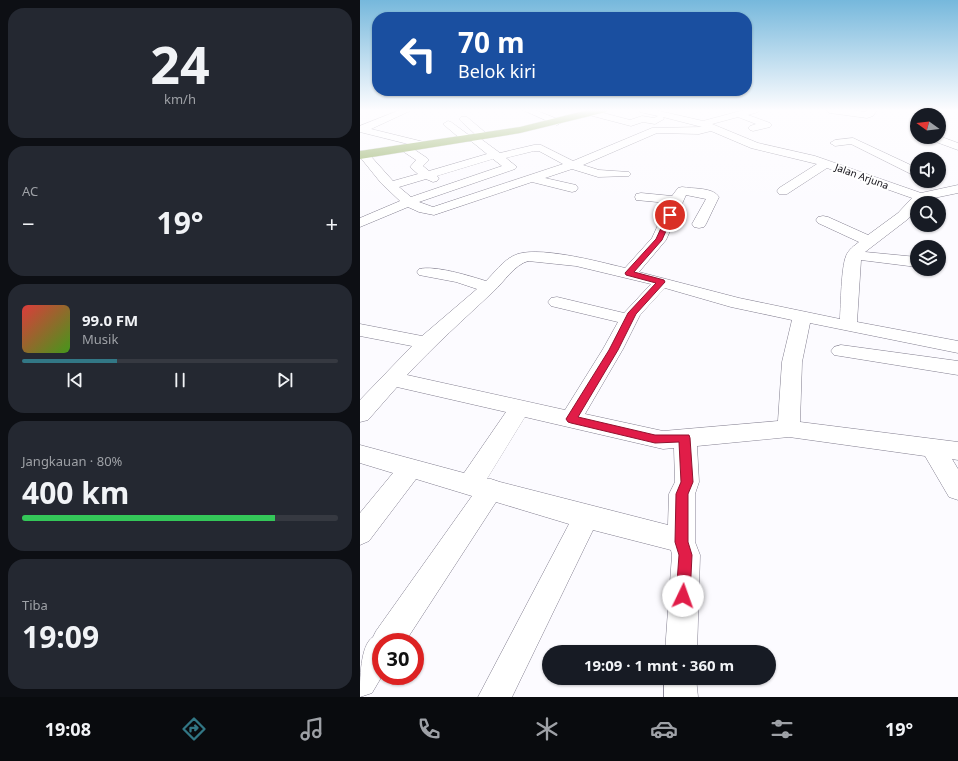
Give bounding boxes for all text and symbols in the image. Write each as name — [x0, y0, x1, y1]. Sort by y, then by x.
text: 70 m — [458, 23, 525, 61]
text: 24 — [150, 28, 210, 99]
icon: left — [392, 28, 444, 80]
text: Belok kiri — [458, 59, 536, 83]
text: km/h — [164, 90, 196, 108]
north arrow — [910, 108, 946, 144]
map controls — [910, 108, 946, 276]
button: sound — [910, 152, 946, 188]
street label: Jalan Arjuna — [832, 159, 891, 192]
text: AC — [22, 182, 38, 200]
button: search — [910, 196, 946, 232]
pin — [653, 198, 687, 232]
text: 19° — [156, 202, 204, 243]
icon: arrive — [659, 204, 681, 226]
text: − — [22, 208, 35, 238]
text: + — [325, 208, 338, 238]
button: layers — [910, 240, 946, 276]
text: 99.0 FM — [82, 310, 138, 330]
text: Musik — [82, 330, 118, 348]
icon: previous — [64, 369, 86, 391]
icon: pause — [169, 369, 191, 391]
icon: next — [274, 369, 296, 391]
text: Jangkauan · 80% — [22, 452, 122, 470]
text: 400 km — [22, 472, 129, 513]
position arrow — [662, 575, 704, 617]
text: Tiba — [22, 596, 48, 614]
text: 19:09 — [22, 616, 99, 657]
speed limit sign: 30 — [372, 633, 424, 685]
text: 19:09 · 1 mnt · 360 m — [584, 655, 734, 675]
icon: directions — [180, 715, 208, 743]
icon: music — [298, 715, 326, 743]
icon: phone — [415, 715, 443, 743]
icon: climate — [533, 715, 561, 743]
icon: car — [650, 715, 678, 743]
icon: filters — [768, 715, 796, 743]
text: 19:08 — [45, 717, 91, 741]
text: 19° — [885, 717, 913, 741]

